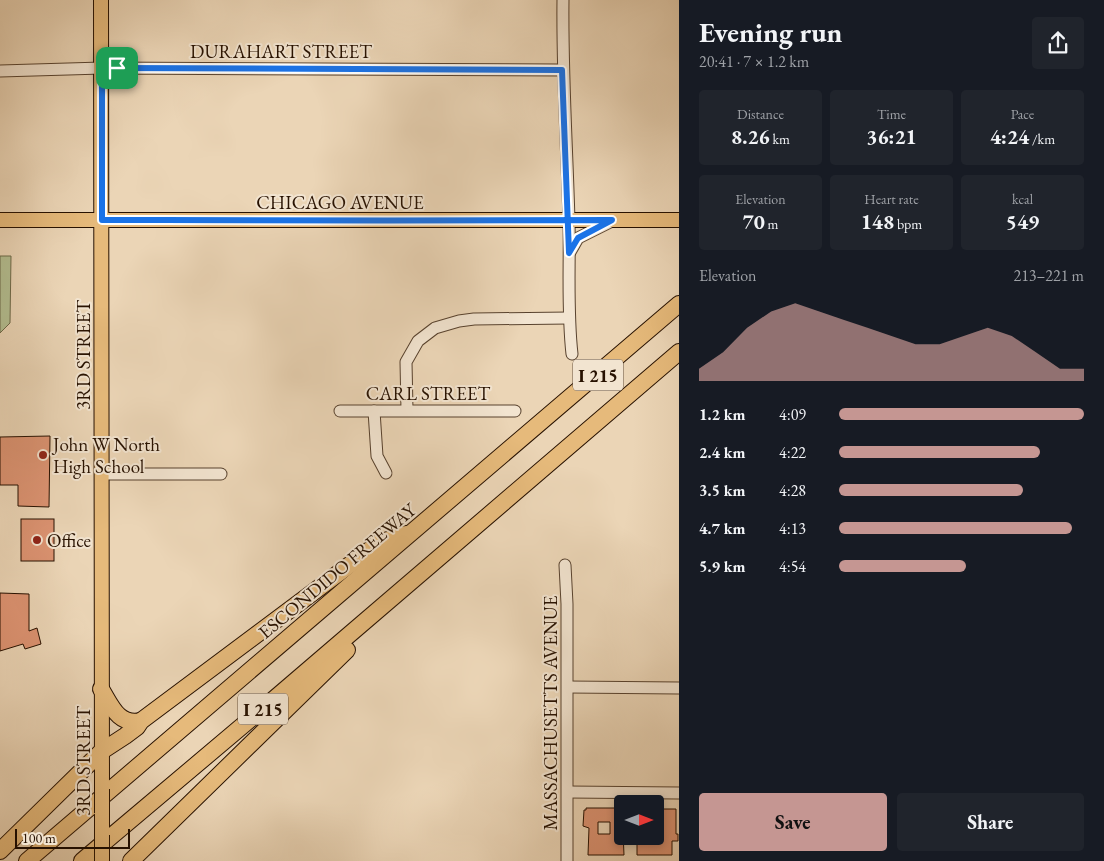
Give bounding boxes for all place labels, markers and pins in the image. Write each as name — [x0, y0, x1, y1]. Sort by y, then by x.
pin — [96, 47, 138, 89]
place label: John W North High School — [51, 432, 160, 479]
marker: John W North High School — [37, 449, 49, 461]
place label: Office — [47, 528, 91, 553]
marker: Office — [31, 534, 43, 546]

